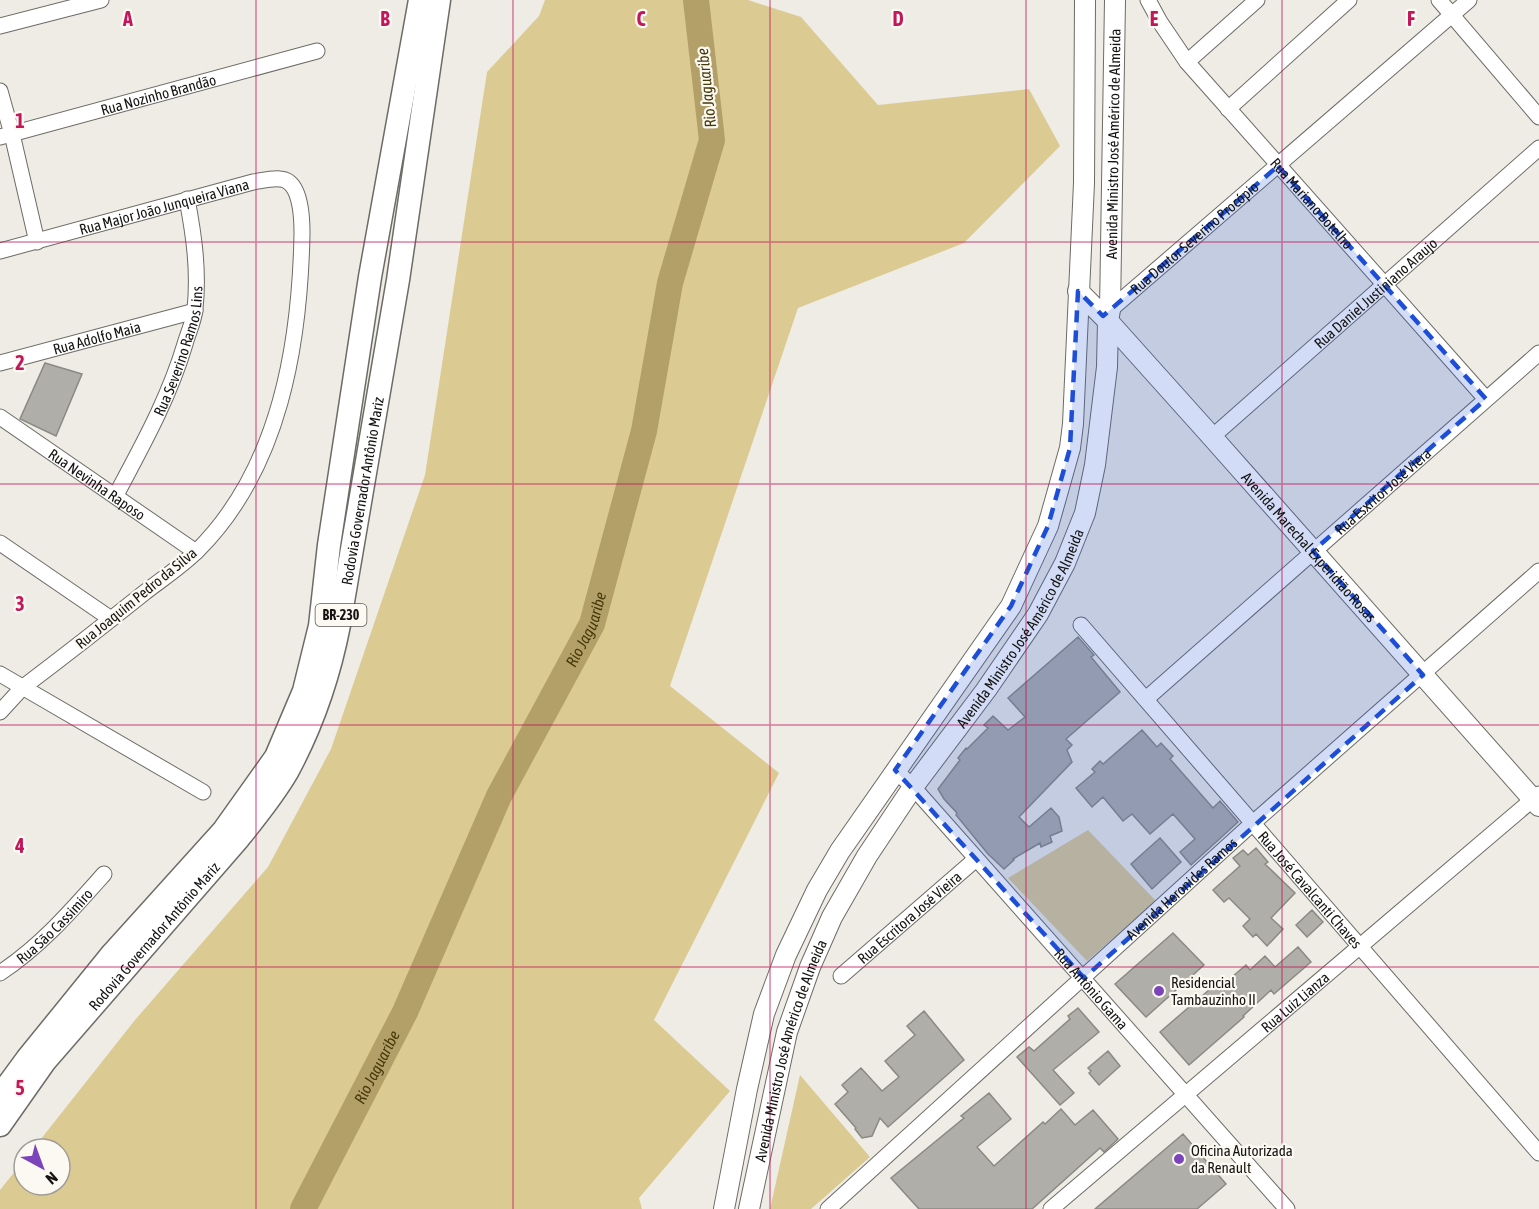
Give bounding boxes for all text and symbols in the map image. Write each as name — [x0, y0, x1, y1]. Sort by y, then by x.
text: A — [122, 7, 133, 30]
text: B — [380, 7, 390, 30]
text: C — [637, 7, 646, 30]
text: D — [892, 7, 904, 30]
text: E — [1150, 7, 1159, 30]
text: F — [1407, 7, 1415, 30]
street label: Avenida Ministro José Américo de Almeida — [1102, 28, 1123, 259]
water label: Rio Jaguaribe — [693, 47, 720, 129]
street label: Rua Nozinho Brandão — [99, 70, 218, 118]
text: 1 — [15, 109, 25, 132]
street label: Rua Mariano Botelho — [1267, 154, 1357, 252]
street label: Rua Major João Junqueira Viana — [77, 175, 251, 238]
street label: Rua Doutor Severino Procópio — [1127, 178, 1261, 297]
street label: Rua Daniel Justiniano Araujo — [1310, 234, 1440, 351]
street label: Rua Severino Ramos Lins — [150, 286, 205, 418]
street label: Rua Adolfo Maia — [51, 317, 142, 357]
text: 2 — [15, 351, 25, 374]
street label: Rodovia Governador Antônio Mariz — [337, 395, 386, 586]
street label: Rua Esxritor José Viera — [1331, 444, 1434, 538]
street label: Rua Nevinha Raposo — [46, 445, 149, 523]
street label: Avenida Marechal Experidião Rosas — [1239, 468, 1380, 625]
street label: Avenida Ministro José Américo de Almeida — [952, 526, 1086, 731]
street label: Rua Joaquim Pedro da Silva — [72, 544, 200, 652]
water label: Rio Jaguaribe — [562, 590, 609, 670]
text: 3 — [15, 592, 25, 615]
road number: BR-230 — [316, 604, 366, 626]
street label: Rua José Cavalcanti Chaves — [1255, 827, 1366, 951]
text: 4 — [14, 834, 25, 857]
street label: Avenida Heronides Ramos — [1122, 834, 1240, 943]
street label: Rodovia Governador Antônio Mariz — [85, 858, 223, 1013]
street label: Rua Escritora José Vieira — [854, 868, 964, 967]
street label: Rua São Cassimiro — [13, 885, 96, 967]
street label: Avenida Ministro José Américo de Almeida — [751, 937, 830, 1163]
street label: Rua Antônio Gama — [1051, 945, 1132, 1032]
street label: Rua Luiz Lianza — [1257, 968, 1332, 1035]
place label: Residencial Tambauzinho II — [1171, 974, 1256, 1008]
marker: Residencial Tambauzinho II — [1152, 984, 1166, 998]
water label: Rio Jaguaribe — [350, 1027, 403, 1107]
text: 5 — [15, 1076, 25, 1099]
north arrow — [12, 1137, 72, 1197]
place label: Oficina Autorizada da Renault — [1191, 1142, 1293, 1176]
marker: Oficina Autorizada da Renault — [1172, 1152, 1186, 1166]
text: N — [42, 1168, 61, 1188]

